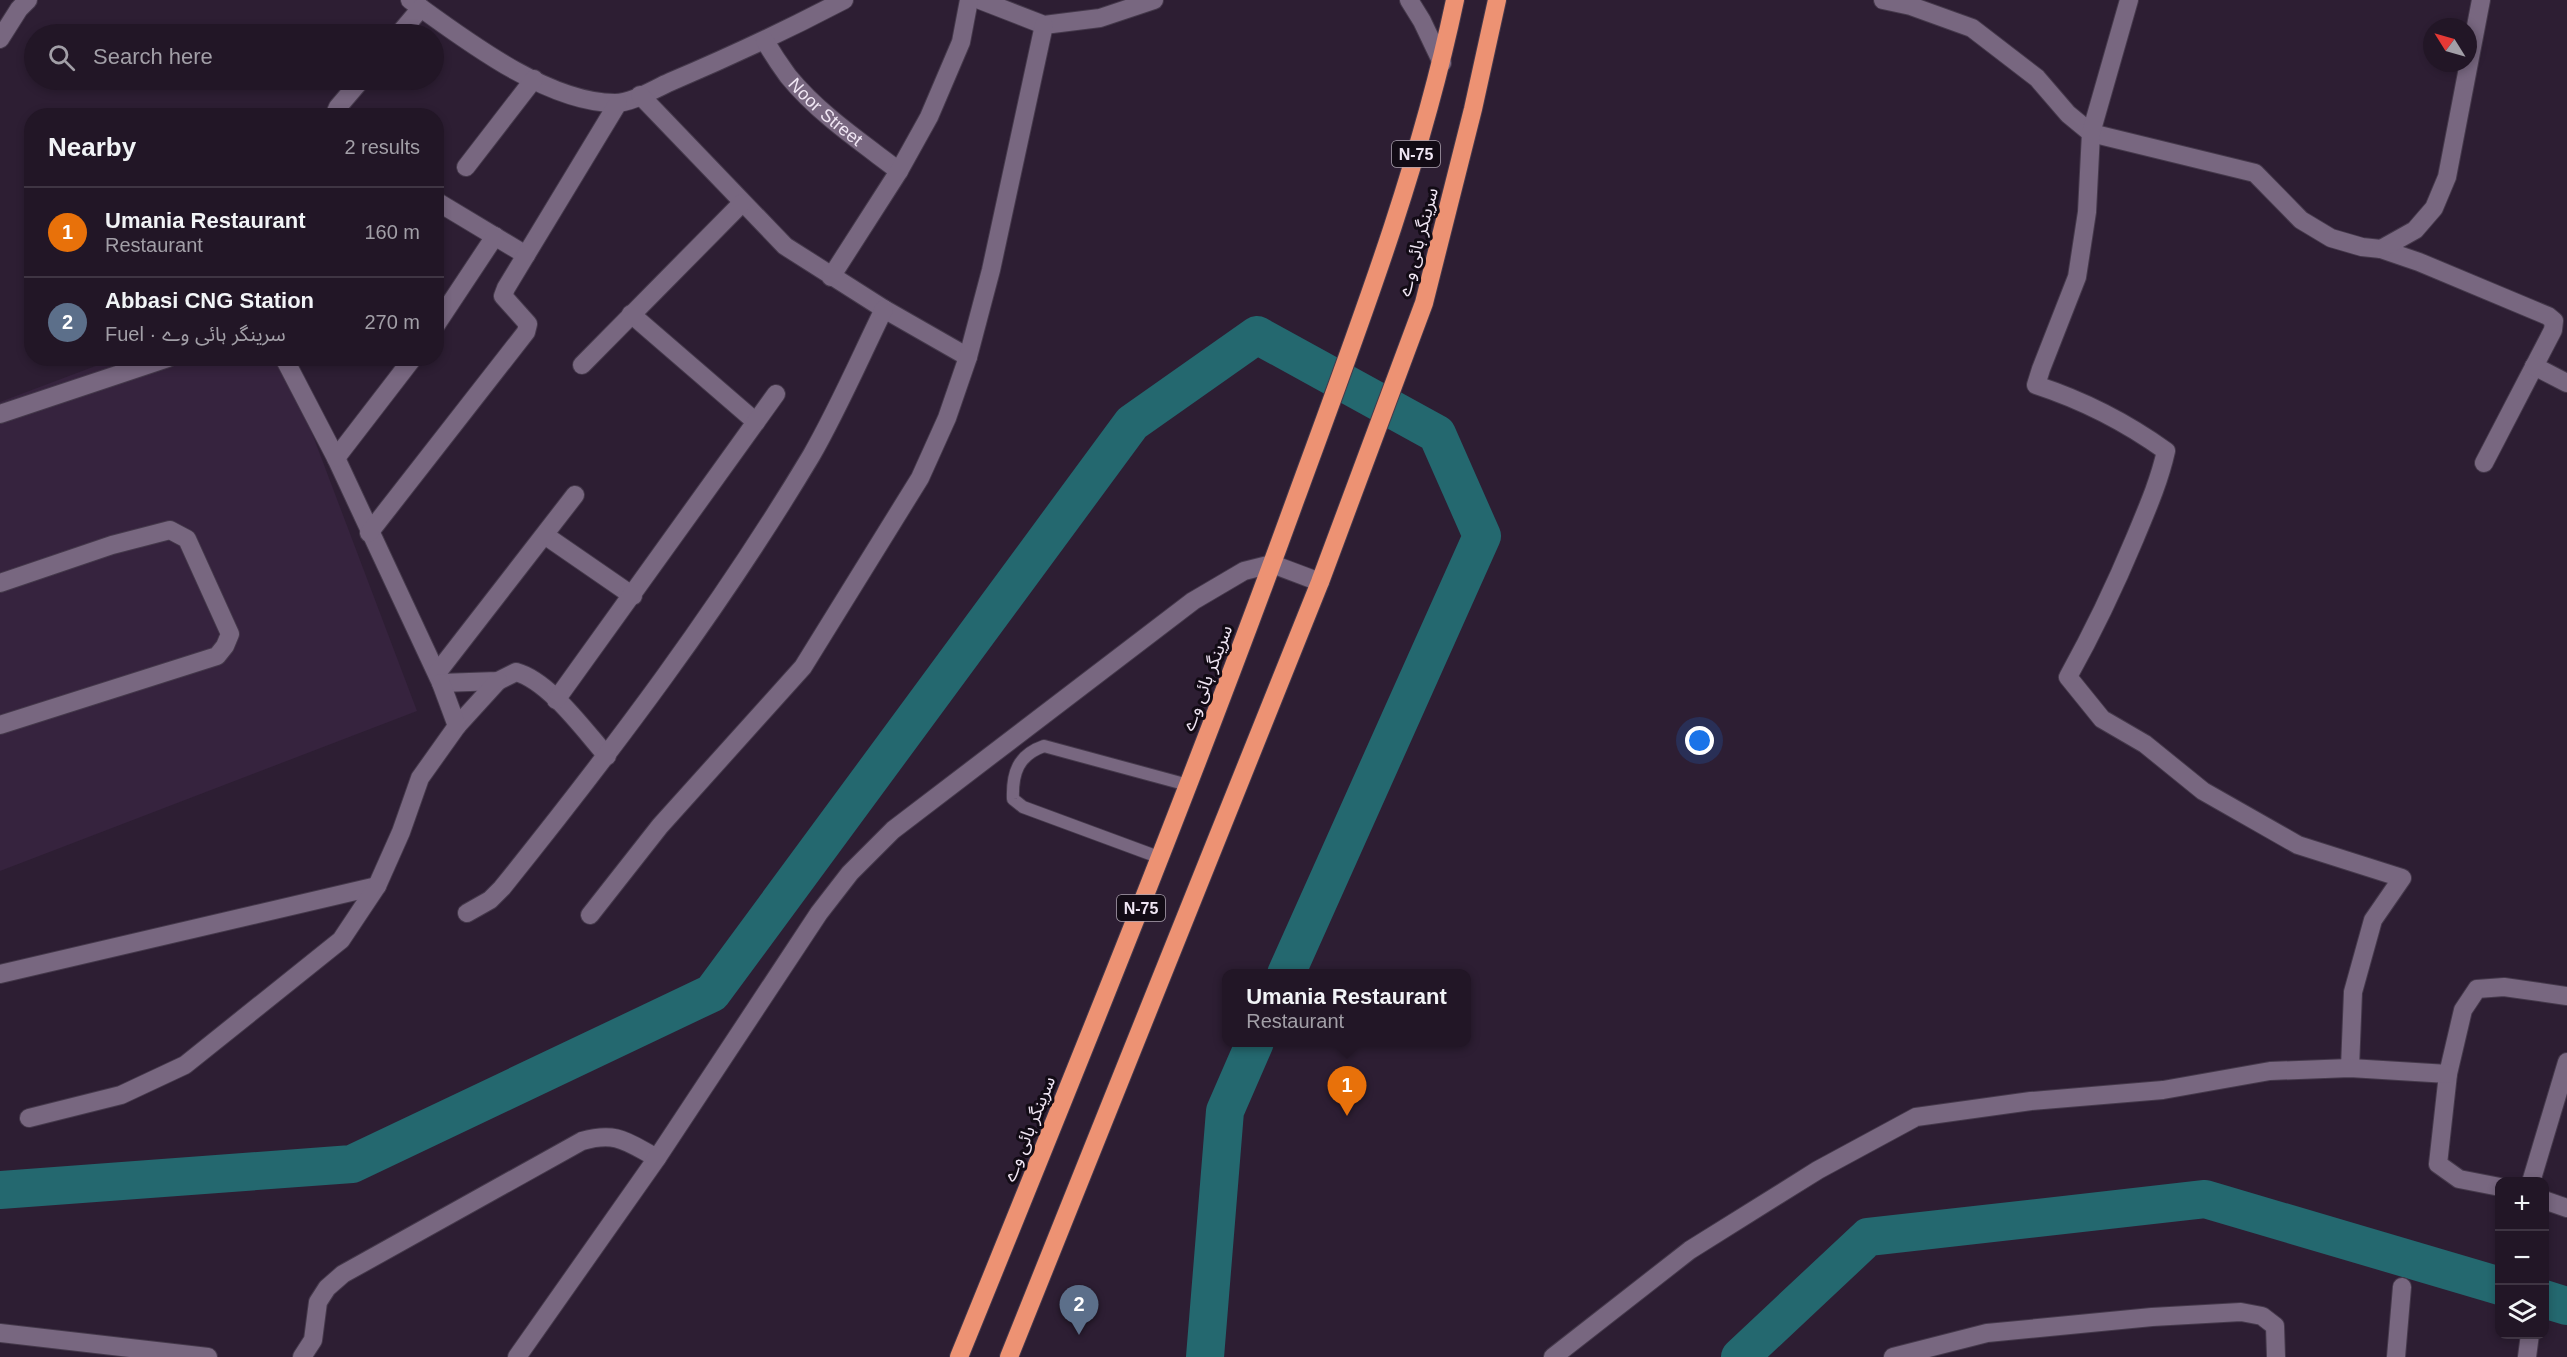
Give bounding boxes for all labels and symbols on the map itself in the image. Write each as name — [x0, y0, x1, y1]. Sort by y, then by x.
north arrow — [2423, 18, 2477, 72]
street label: Noor Street — [784, 74, 866, 150]
road number: N-75 — [1392, 141, 1440, 167]
street label: سرینگر ہائی وے — [1394, 185, 1443, 299]
street label: سرینگر ہائی وے — [1178, 622, 1237, 734]
your location — [1685, 726, 1714, 755]
road number: N-75 — [1117, 895, 1165, 921]
pin: 1 — [1328, 1066, 1366, 1116]
street label: سرینگر ہائی وے — [999, 1073, 1060, 1185]
pin: 2 — [1060, 1286, 1098, 1335]

